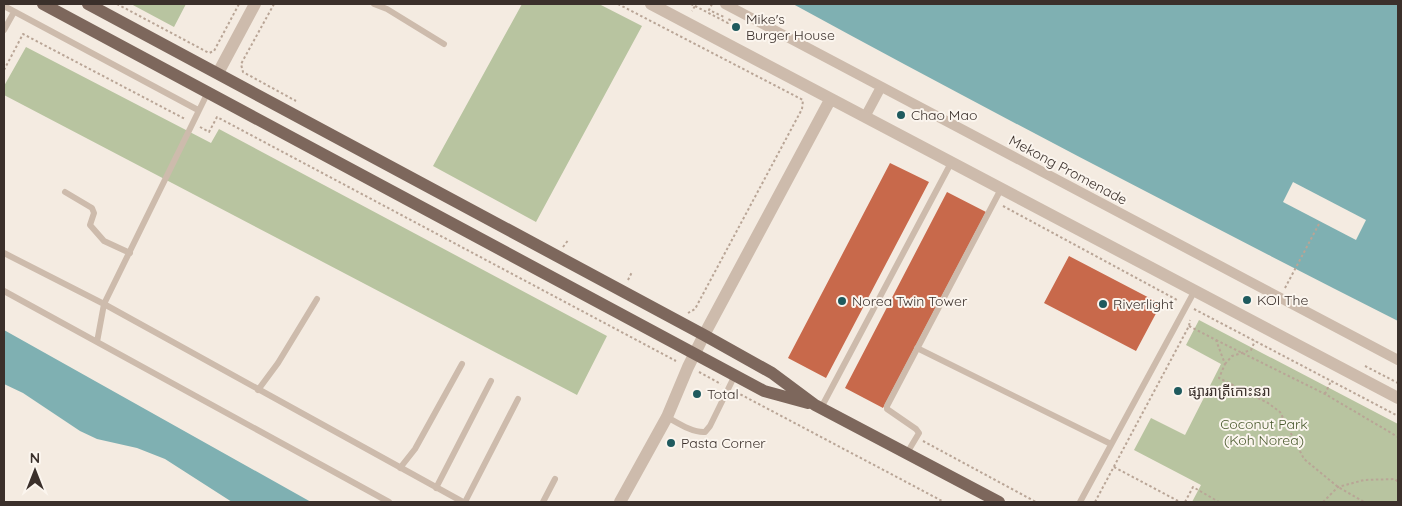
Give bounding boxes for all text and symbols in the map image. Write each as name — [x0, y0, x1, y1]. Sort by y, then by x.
place label: Mike's Burger House — [746, 10, 835, 44]
marker: Mike's Burger House — [730, 21, 742, 33]
place label: Chao Mao — [911, 106, 977, 124]
marker: Chao Mao — [895, 109, 907, 121]
street label: Mekong Promenade — [1006, 131, 1130, 209]
place label: KOI The — [1257, 291, 1308, 309]
place label: Norea Twin Tower — [852, 292, 968, 310]
marker: KOI The — [1241, 294, 1253, 306]
marker: Norea Twin Tower — [836, 295, 848, 307]
place label: Riverlight — [1113, 295, 1174, 313]
marker: Riverlight — [1097, 298, 1109, 310]
place label: ផ្សាររាត្រីកោះនរា — [1188, 382, 1271, 400]
place label: Total — [707, 385, 739, 403]
marker: ផ្សាររាត្រីកោះនរា — [1172, 385, 1184, 397]
marker: Total — [691, 388, 703, 400]
park label: Coconut Park (Koh Norea) — [1220, 415, 1308, 449]
place label: Pasta Corner — [681, 434, 766, 452]
marker: Pasta Corner — [665, 437, 677, 449]
north arrow — [10, 446, 60, 496]
text: N — [30, 449, 40, 467]

